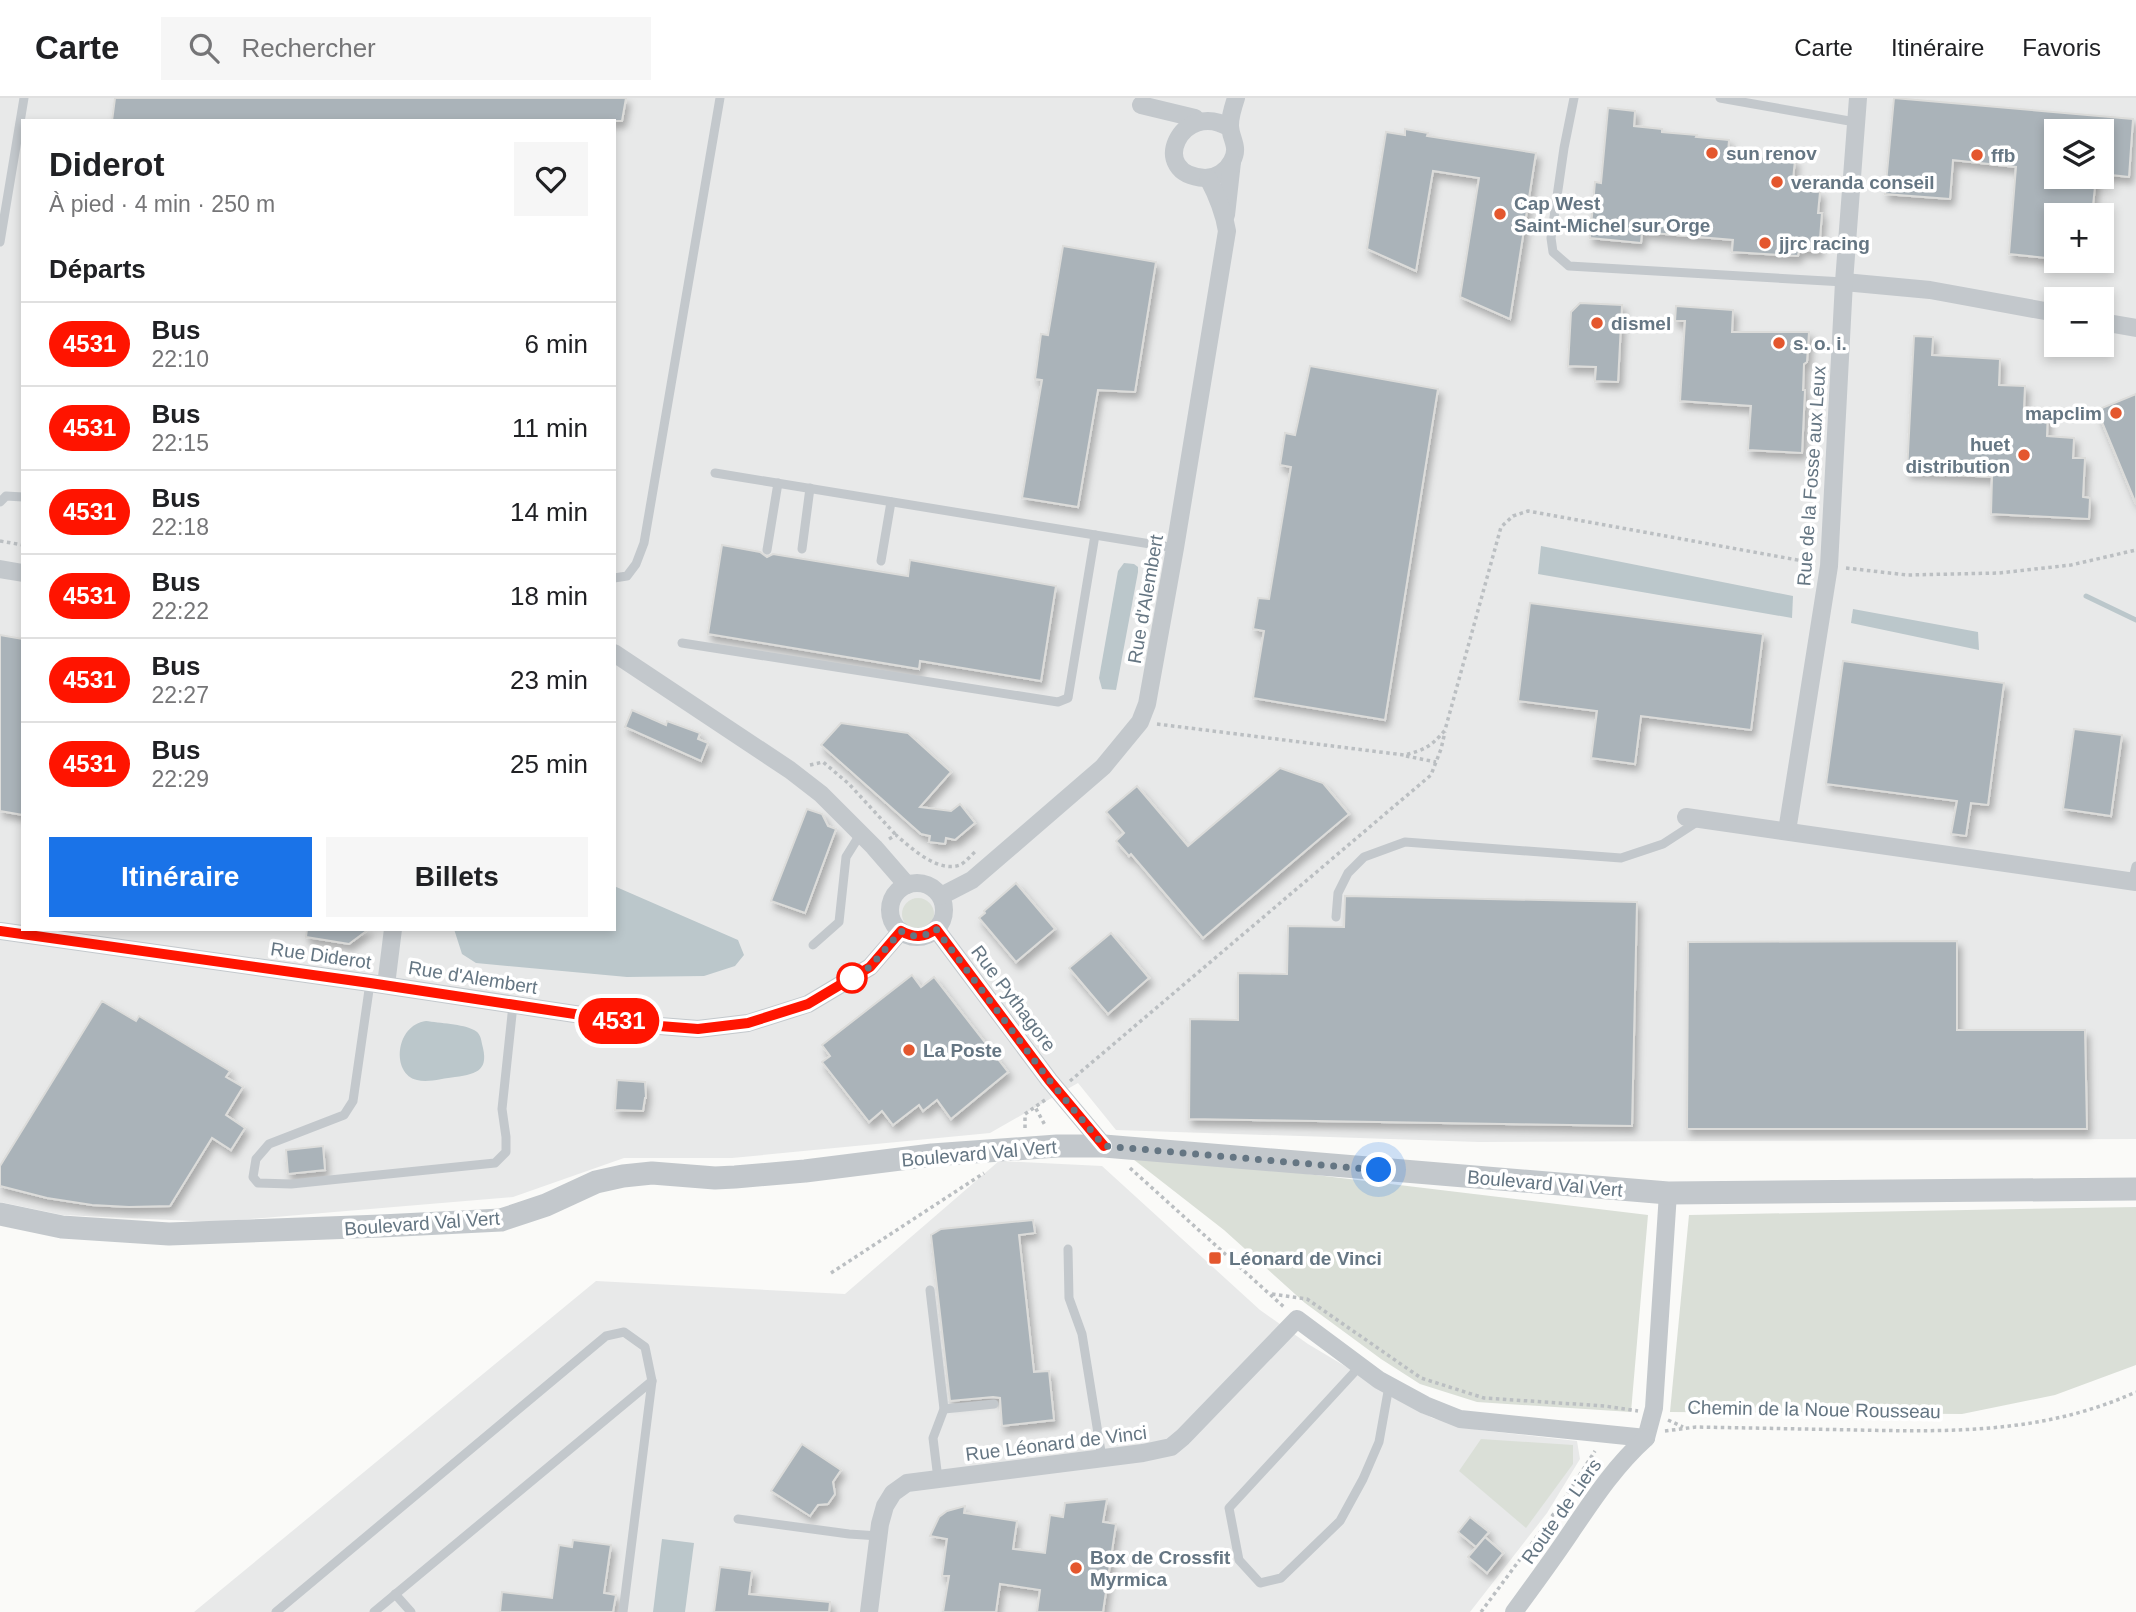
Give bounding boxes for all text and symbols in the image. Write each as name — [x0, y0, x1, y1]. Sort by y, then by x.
search box — [161, 17, 651, 80]
text: Carte — [35, 29, 119, 66]
icon: search — [185, 29, 223, 67]
text: Rechercher — [241, 33, 376, 63]
text: Carte — [1794, 34, 1853, 61]
text: Itinéraire — [1891, 34, 1984, 61]
text: Favoris — [2022, 34, 2101, 61]
map controls — [2044, 119, 2114, 357]
button: layers — [2044, 119, 2114, 189]
button: heart — [514, 142, 588, 216]
place label: sun renov — [1726, 143, 1817, 164]
marker: sun renov — [1704, 145, 1720, 161]
place label: ffb — [1991, 145, 2015, 166]
text: Diderot — [49, 146, 165, 183]
marker: ffb — [1969, 147, 1985, 163]
place label: veranda conseil — [1791, 172, 1935, 193]
marker: veranda conseil — [1769, 174, 1785, 190]
text: À pied · 4 min · 250 m — [49, 191, 275, 217]
place label: Cap West Saint-Michel sur Orge — [1514, 193, 1710, 236]
button: + — [2044, 203, 2114, 273]
marker: Cap West Saint-Michel sur Orge — [1492, 206, 1508, 222]
place label: jjrc racing — [1778, 233, 1870, 254]
marker: jjrc racing — [1757, 235, 1773, 251]
text: Départs — [49, 254, 146, 284]
button: − — [2044, 287, 2114, 357]
place label: dismel — [1611, 313, 1671, 334]
text: Bus — [151, 315, 201, 345]
marker: dismel — [1589, 315, 1605, 331]
text: 6 min — [524, 329, 588, 359]
text: 4531 — [63, 330, 116, 357]
place label: s. o. i. — [1793, 333, 1847, 354]
marker: s. o. i. — [1771, 335, 1787, 351]
text: 22:10 — [151, 346, 209, 372]
street label: Rue de la Fosse aux Leux — [1793, 365, 1830, 587]
text: Bus — [151, 399, 201, 429]
place label: mapclim — [2025, 403, 2102, 424]
marker: mapclim — [2108, 405, 2124, 421]
text: 11 min — [512, 413, 588, 443]
text: 4531 — [63, 414, 116, 441]
text: 22:15 — [151, 430, 209, 456]
place label: huet distribution — [1906, 434, 2011, 477]
marker: huet distribution — [2016, 447, 2032, 463]
text: Bus — [151, 483, 201, 513]
text: 14 min — [510, 497, 588, 527]
text: 4531 — [63, 498, 116, 525]
text: 22:18 — [151, 514, 209, 540]
street label: Rue d'Alembert — [1124, 532, 1167, 665]
text: Bus — [151, 567, 201, 597]
text: 18 min — [510, 581, 588, 611]
text: 4531 — [63, 582, 116, 609]
text: 22:22 — [151, 598, 209, 624]
text: Bus — [151, 651, 201, 681]
text: 23 min — [510, 665, 588, 695]
text: 4531 — [63, 666, 116, 693]
text: 22:27 — [151, 682, 209, 708]
text: Bus — [151, 735, 201, 765]
text: 25 min — [510, 749, 588, 779]
text: 4531 — [63, 750, 116, 777]
text: 22:29 — [151, 766, 209, 792]
button: Itinéraire — [49, 837, 312, 917]
button: Billets — [326, 837, 588, 917]
street label: Rue Diderot — [269, 938, 373, 973]
street label: Rue Pythagore — [967, 941, 1060, 1055]
street label: Rue d'Alembert — [407, 957, 540, 998]
unlabelled marker — [837, 963, 867, 993]
line badge: 4531 — [570, 998, 668, 1044]
text: 4531 — [592, 1007, 646, 1034]
place label: La Poste — [923, 1040, 1002, 1061]
marker: La Poste — [901, 1042, 917, 1058]
street label: Boulevard Val Vert — [900, 1136, 1058, 1171]
your location — [1361, 1152, 1396, 1187]
street label: Boulevard Val Vert — [1466, 1166, 1624, 1201]
street label: Boulevard Val Vert — [344, 1208, 501, 1239]
place label: Léonard de Vinci — [1229, 1248, 1382, 1269]
marker: Léonard de Vinci — [1207, 1250, 1223, 1266]
street label: Chemin de la Noue Rousseau — [1687, 1397, 1941, 1422]
street label: Rue Léonard de Vinci — [964, 1422, 1148, 1465]
street label: Route de Liers — [1517, 1455, 1605, 1568]
place label: Box de Crossfit Myrmica — [1090, 1547, 1231, 1590]
marker: Box de Crossfit Myrmica — [1068, 1560, 1084, 1576]

